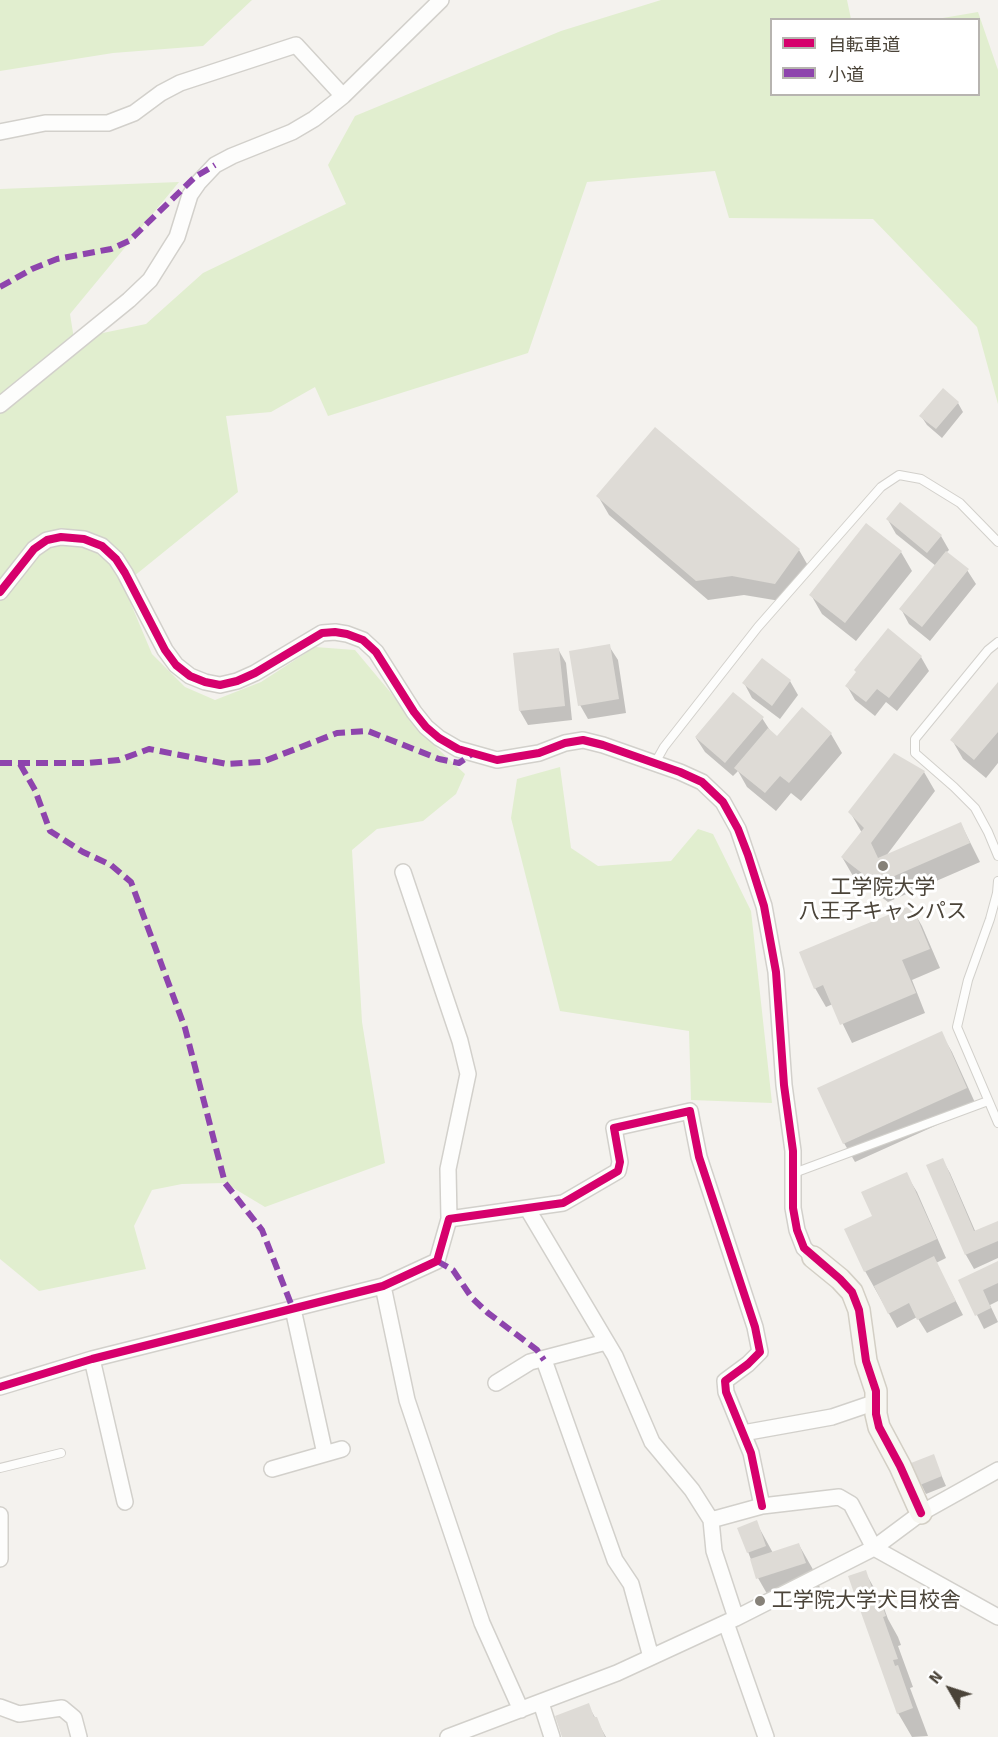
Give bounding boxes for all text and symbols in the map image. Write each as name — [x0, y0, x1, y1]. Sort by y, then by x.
legend — [770, 18, 980, 96]
text: 自転車道 — [828, 34, 900, 56]
text: 小道 — [828, 64, 864, 86]
marker: 工学院大学 八王子キャンパス — [876, 859, 890, 873]
place label: 工学院大学 八王子キャンパス — [799, 875, 967, 925]
place label: 工学院大学犬目校舎 — [772, 1588, 961, 1614]
marker: 工学院大学犬目校舎 — [753, 1594, 767, 1608]
north arrow — [920, 1659, 980, 1719]
text: N — [925, 1667, 947, 1688]

